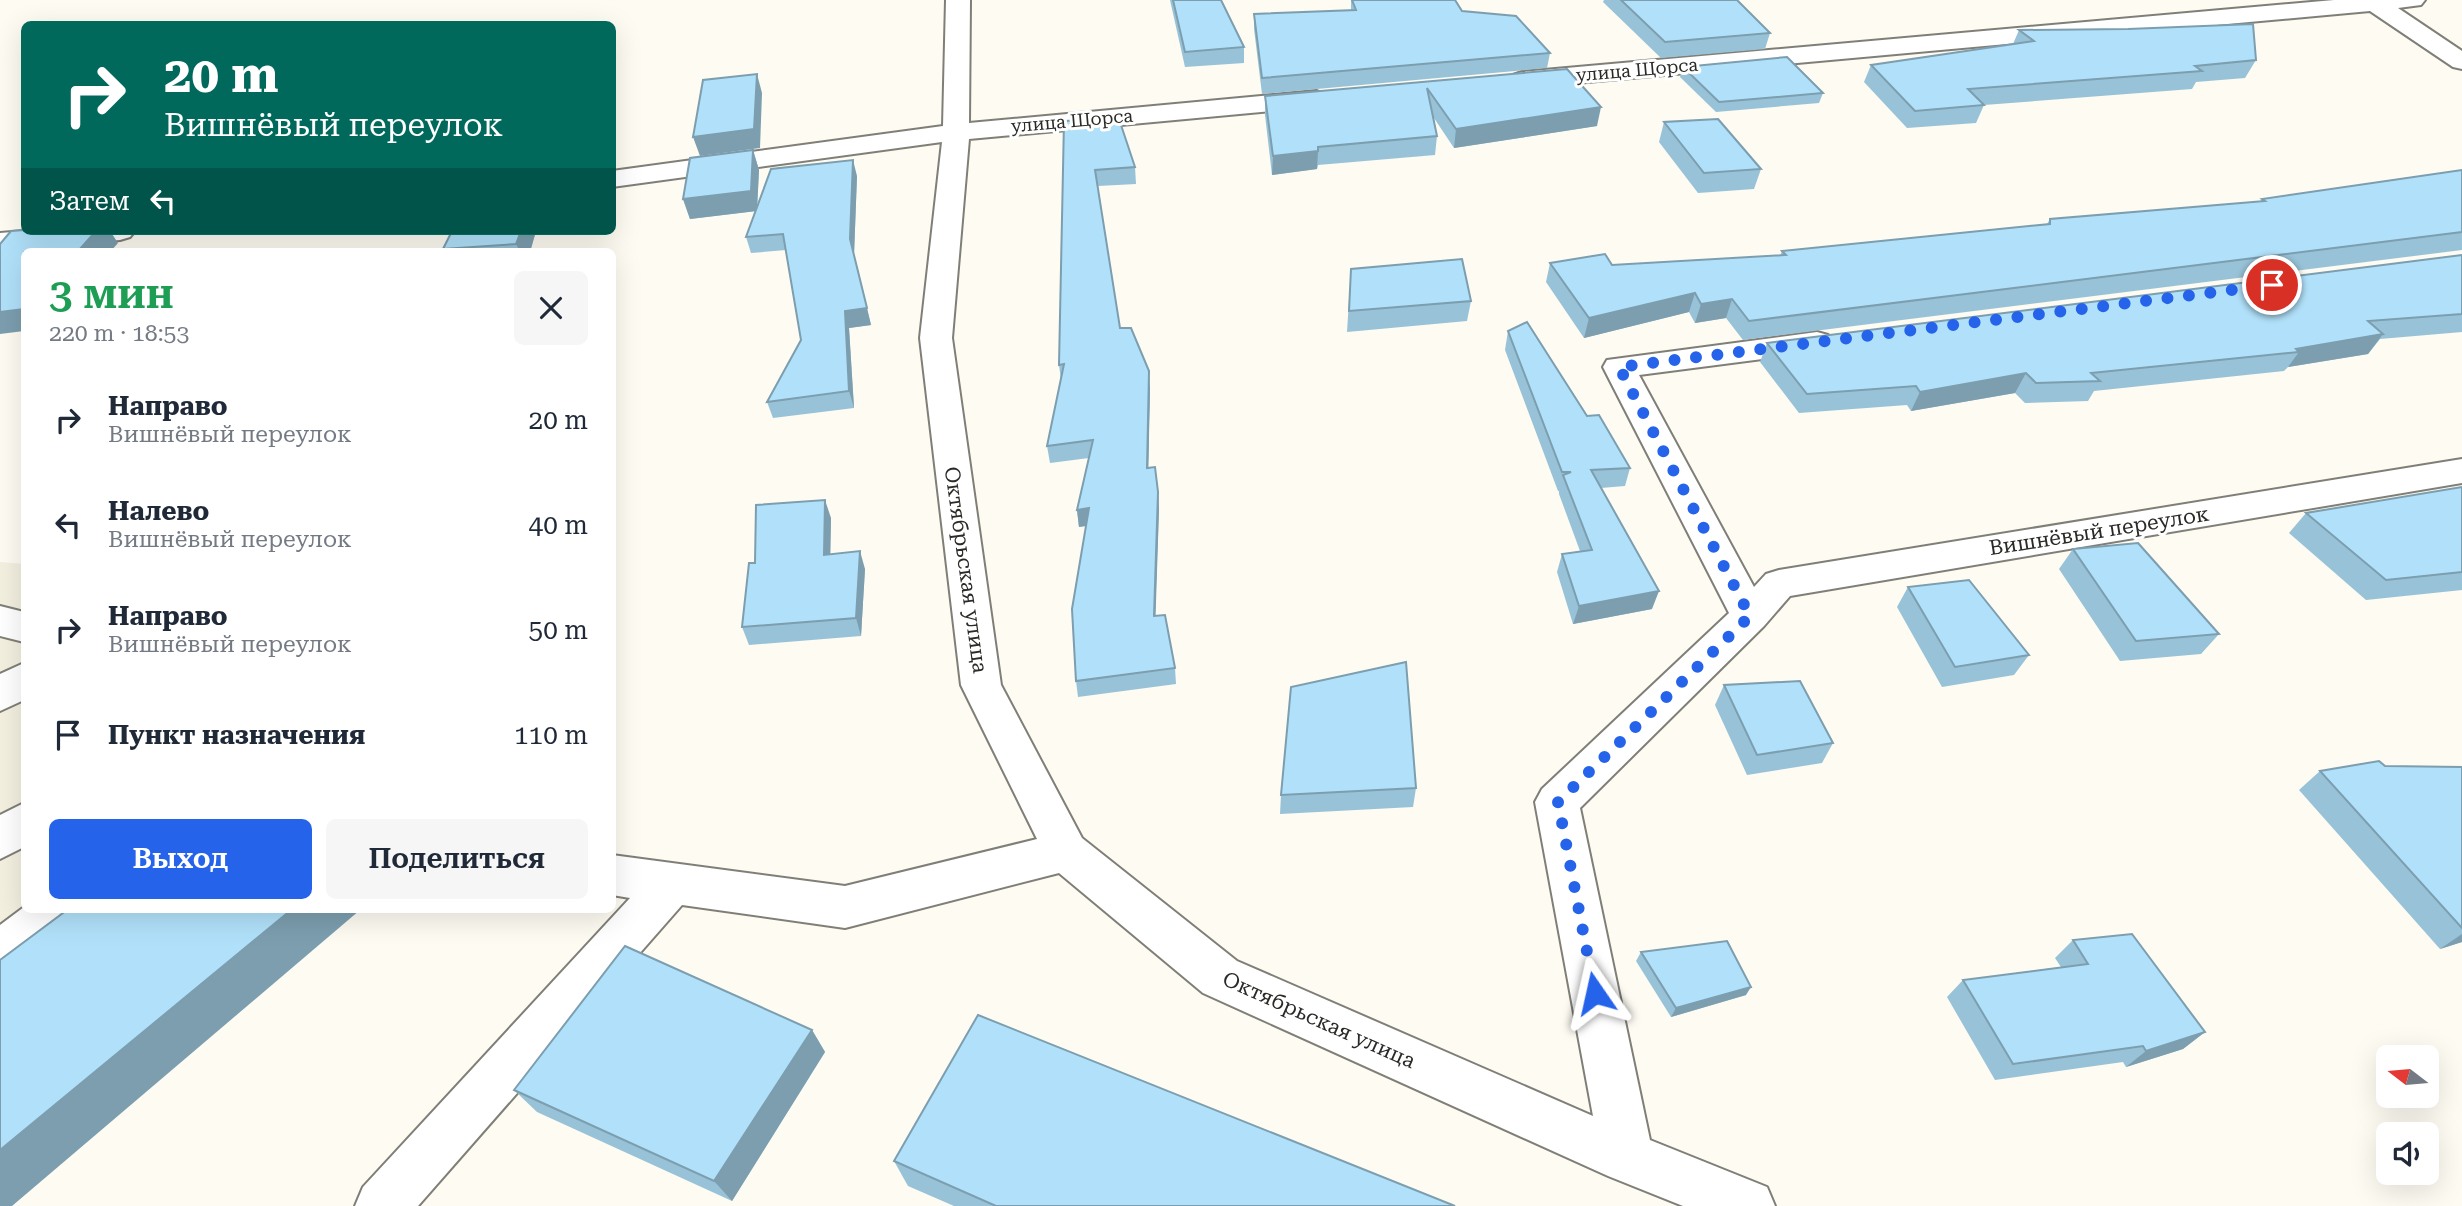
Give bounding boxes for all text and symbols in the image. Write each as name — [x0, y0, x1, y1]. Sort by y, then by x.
text: 20 m — [164, 47, 279, 104]
icon: right — [49, 49, 140, 140]
street label: улица Щорса — [1575, 54, 1699, 85]
street label: улица Щорса — [1010, 105, 1134, 136]
text: Вишнёвый переулок — [164, 106, 503, 144]
icon: left — [144, 182, 182, 220]
text: Затем — [49, 186, 130, 216]
pin — [2242, 255, 2302, 315]
icon: arrive — [2253, 266, 2291, 304]
text: 3 мин — [49, 269, 174, 318]
button: close — [514, 271, 588, 345]
text: 220 m · 18:53 — [49, 320, 189, 347]
text: Направо — [108, 391, 228, 421]
icon: right — [49, 401, 87, 439]
text: 20 m — [529, 405, 588, 435]
text: Вишнёвый переулок — [108, 421, 352, 448]
street label: Октябрьская улица — [940, 465, 992, 675]
text: Налево — [108, 496, 209, 526]
street label: Вишнёвый переулок — [1987, 502, 2211, 560]
icon: left — [49, 506, 87, 544]
text: 40 m — [529, 510, 588, 540]
text: Вишнёвый переулок — [108, 526, 352, 553]
text: Направо — [108, 601, 228, 631]
icon: right — [49, 611, 87, 649]
text: 50 m — [529, 615, 588, 645]
text: Вишнёвый переулок — [108, 631, 352, 658]
icon: arrive — [49, 716, 87, 754]
text: Пункт назначения — [108, 720, 365, 750]
text: 110 m — [514, 720, 588, 750]
button: Выход — [49, 819, 312, 899]
button: Поделиться — [326, 819, 588, 899]
position arrow — [1558, 956, 1632, 1030]
street label: Октябрьская улица — [1219, 967, 1420, 1074]
north arrow — [2376, 1045, 2440, 1108]
map controls — [2376, 1045, 2439, 1185]
button: sound — [2376, 1122, 2439, 1185]

